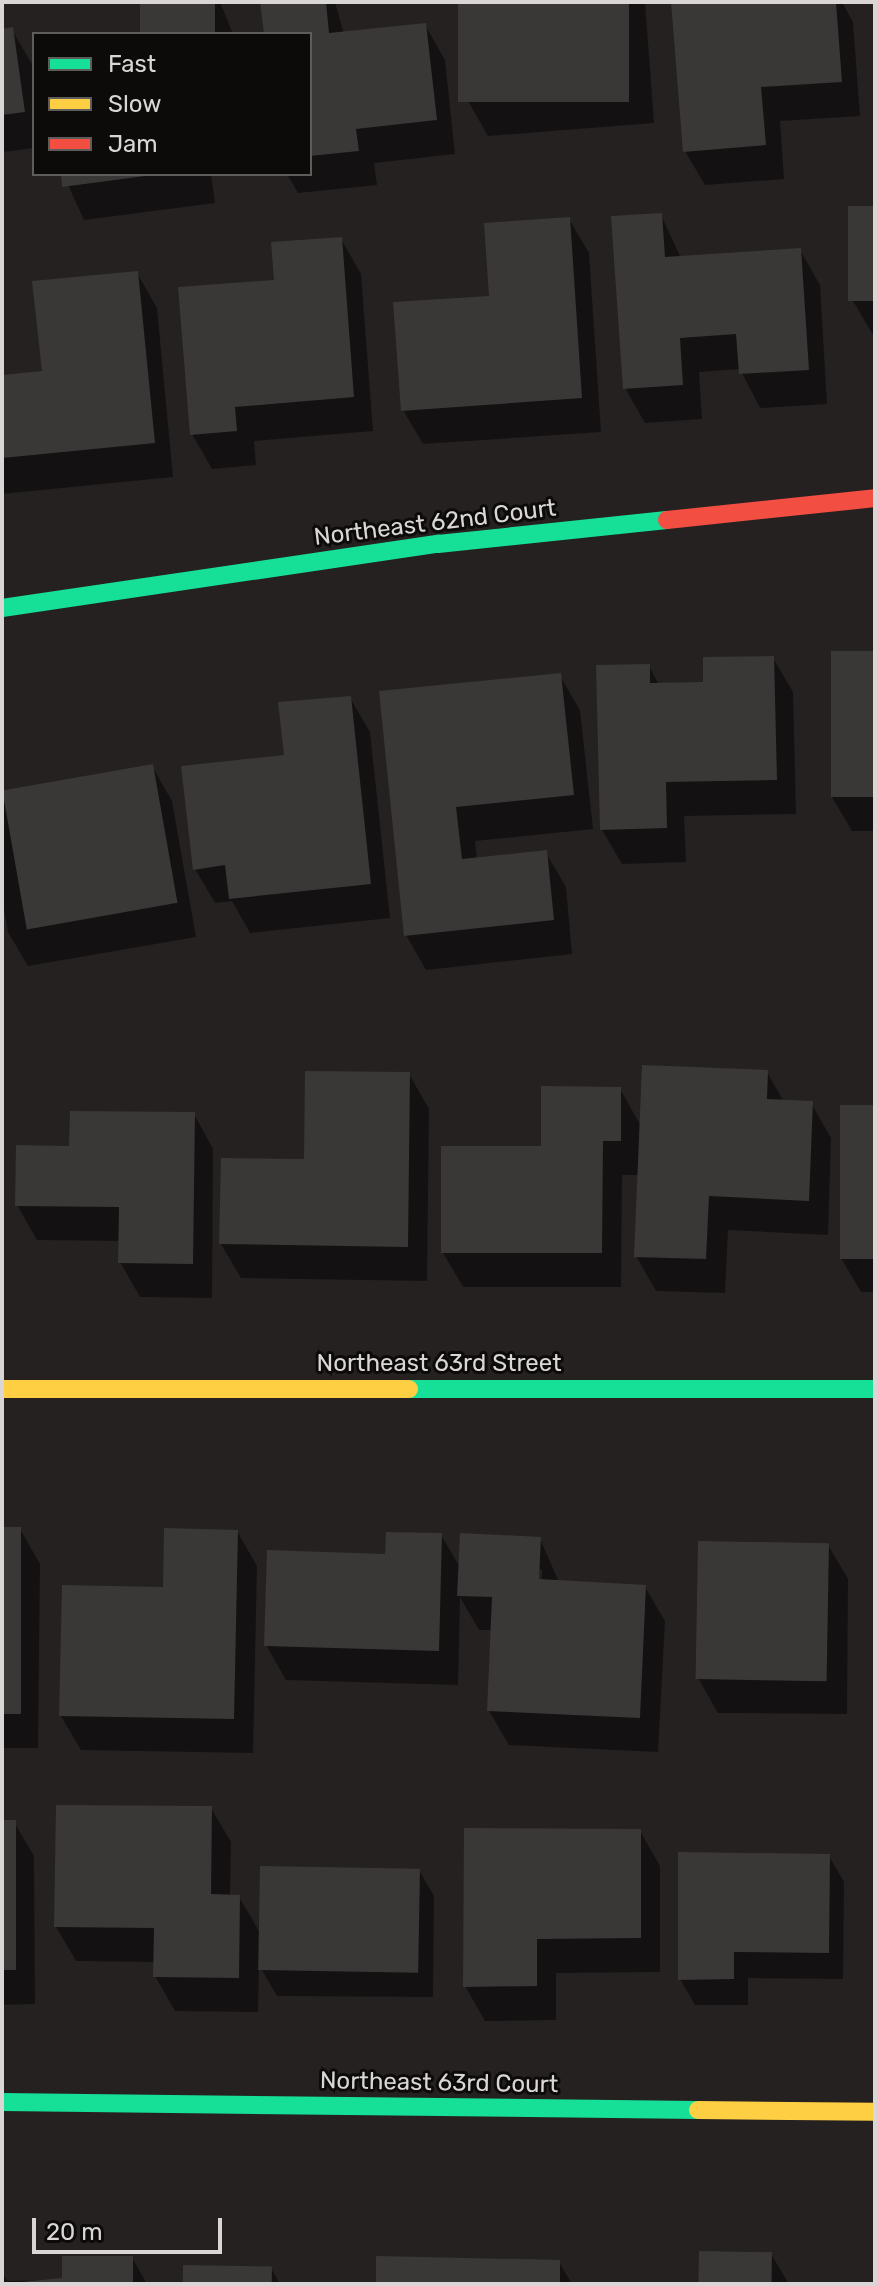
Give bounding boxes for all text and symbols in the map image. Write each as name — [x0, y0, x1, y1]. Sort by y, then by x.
legend — [32, 32, 312, 176]
text: Fast — [108, 50, 156, 78]
text: Slow — [108, 90, 161, 118]
text: Jam — [108, 130, 158, 158]
street label: Northeast 62nd Court — [312, 494, 558, 552]
street label: Northeast 63rd Street — [316, 1350, 562, 1378]
street label: Northeast 63rd Court — [320, 2067, 558, 2099]
scale bar — [36, 2202, 226, 2252]
text: 20 m — [46, 2218, 103, 2246]

